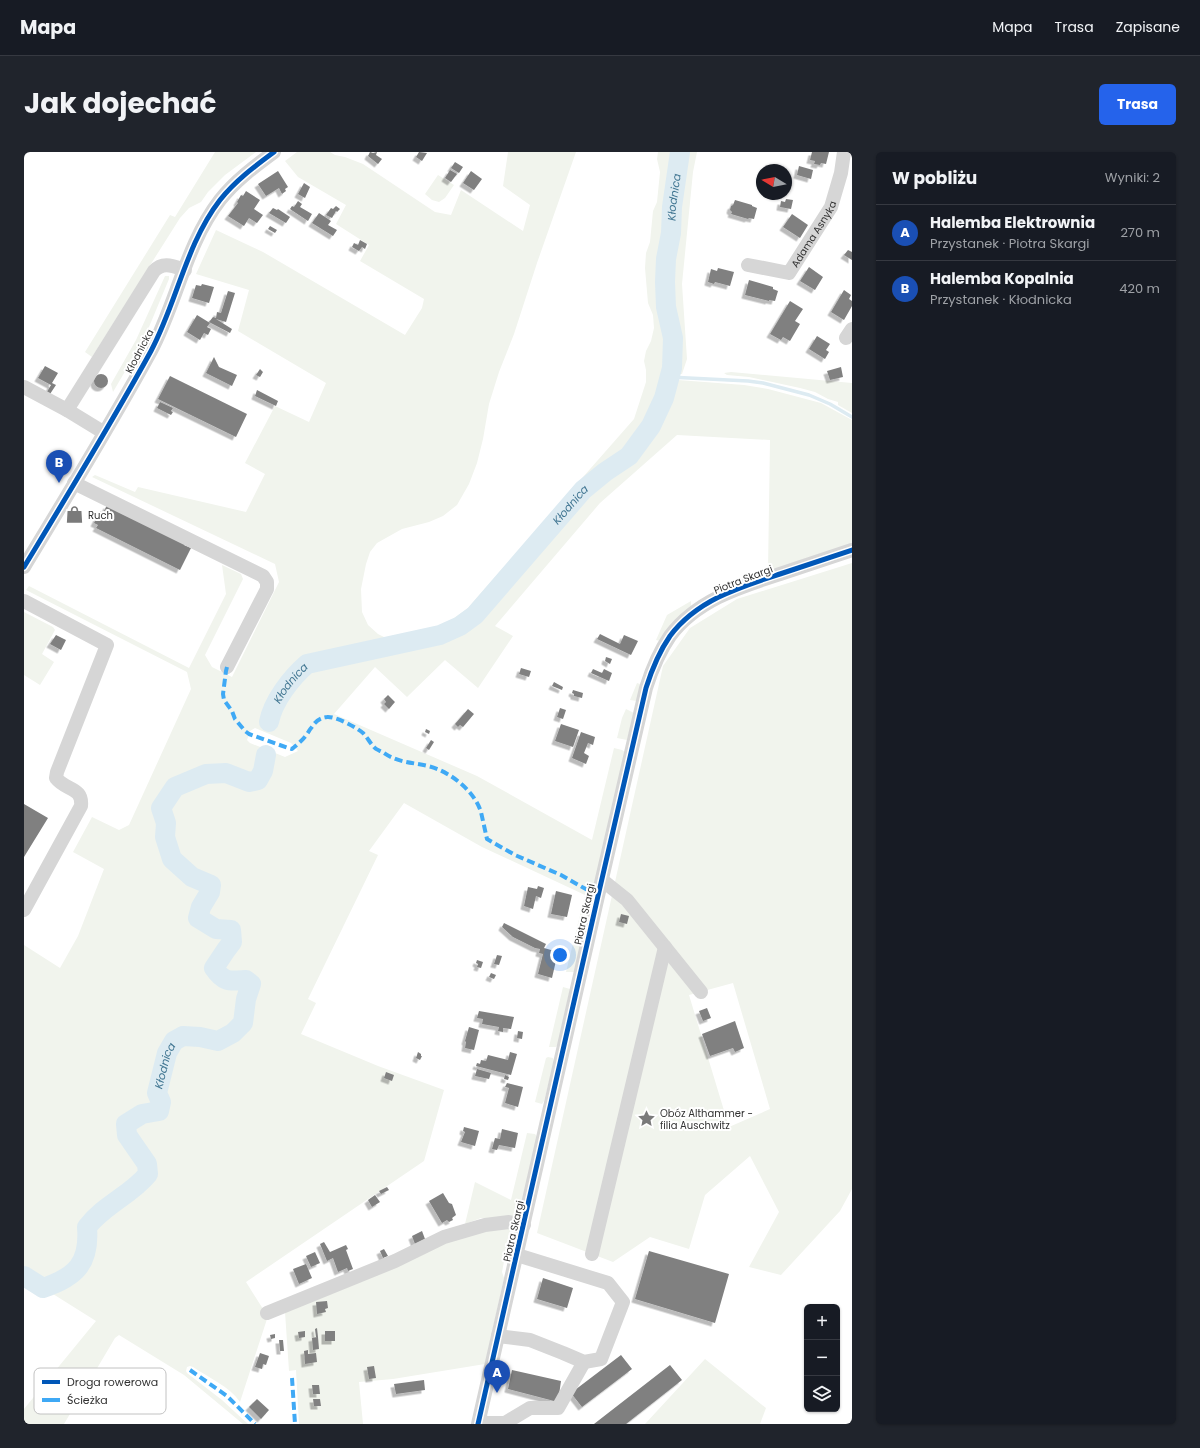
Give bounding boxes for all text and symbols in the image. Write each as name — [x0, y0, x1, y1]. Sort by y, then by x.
text: Mapa — [20, 14, 76, 41]
text: Mapa — [992, 17, 1033, 37]
text: Trasa — [1055, 17, 1094, 37]
text: Zapisane — [1116, 17, 1180, 37]
text: Jak dojechać — [24, 84, 217, 123]
button: Trasa — [1099, 84, 1176, 125]
north arrow — [756, 164, 792, 200]
text: W pobliżu — [892, 166, 977, 190]
text: Wyniki: 2 — [1105, 168, 1160, 187]
water label: Kłodnica — [663, 172, 685, 221]
street label: Adama Asnyka — [788, 199, 840, 270]
text: Halemba Elektrownia — [930, 212, 1095, 233]
text: A — [900, 223, 910, 242]
text: 270 m — [1120, 223, 1160, 242]
text: Przystanek · Piotra Skargi — [930, 234, 1090, 253]
text: Halemba Kopalnia — [930, 268, 1074, 289]
text: B — [901, 279, 909, 298]
text: 420 m — [1119, 279, 1160, 298]
text: Przystanek · Kłodnicka — [930, 290, 1072, 309]
street label: Kłodnicka — [121, 326, 157, 376]
pin: B — [46, 450, 72, 483]
water label: Kłodnica — [549, 481, 592, 528]
shop icon: Ruch — [65, 505, 85, 525]
place label: Ruch — [88, 508, 113, 523]
street label: Piotra Skargi — [711, 561, 775, 598]
water label: Kłodnica — [269, 659, 312, 706]
street label: Piotra Skargi — [570, 882, 599, 946]
your location — [550, 945, 570, 965]
water label: Kłodnica — [150, 1039, 180, 1091]
place label: Obóz Althammer - filia Auschwitz — [660, 1106, 753, 1133]
place icon: Obóz Althammer - filia Auschwitz — [637, 1109, 657, 1129]
street label: Piotra Skargi — [499, 1199, 528, 1263]
map controls — [804, 1304, 840, 1412]
button: + — [804, 1304, 840, 1340]
button: − — [804, 1340, 840, 1376]
pin: A — [484, 1360, 510, 1393]
legend — [34, 1368, 166, 1414]
text: Droga rowerowa — [67, 1374, 158, 1390]
button: layers — [804, 1376, 840, 1412]
text: Ścieżka — [67, 1392, 108, 1408]

